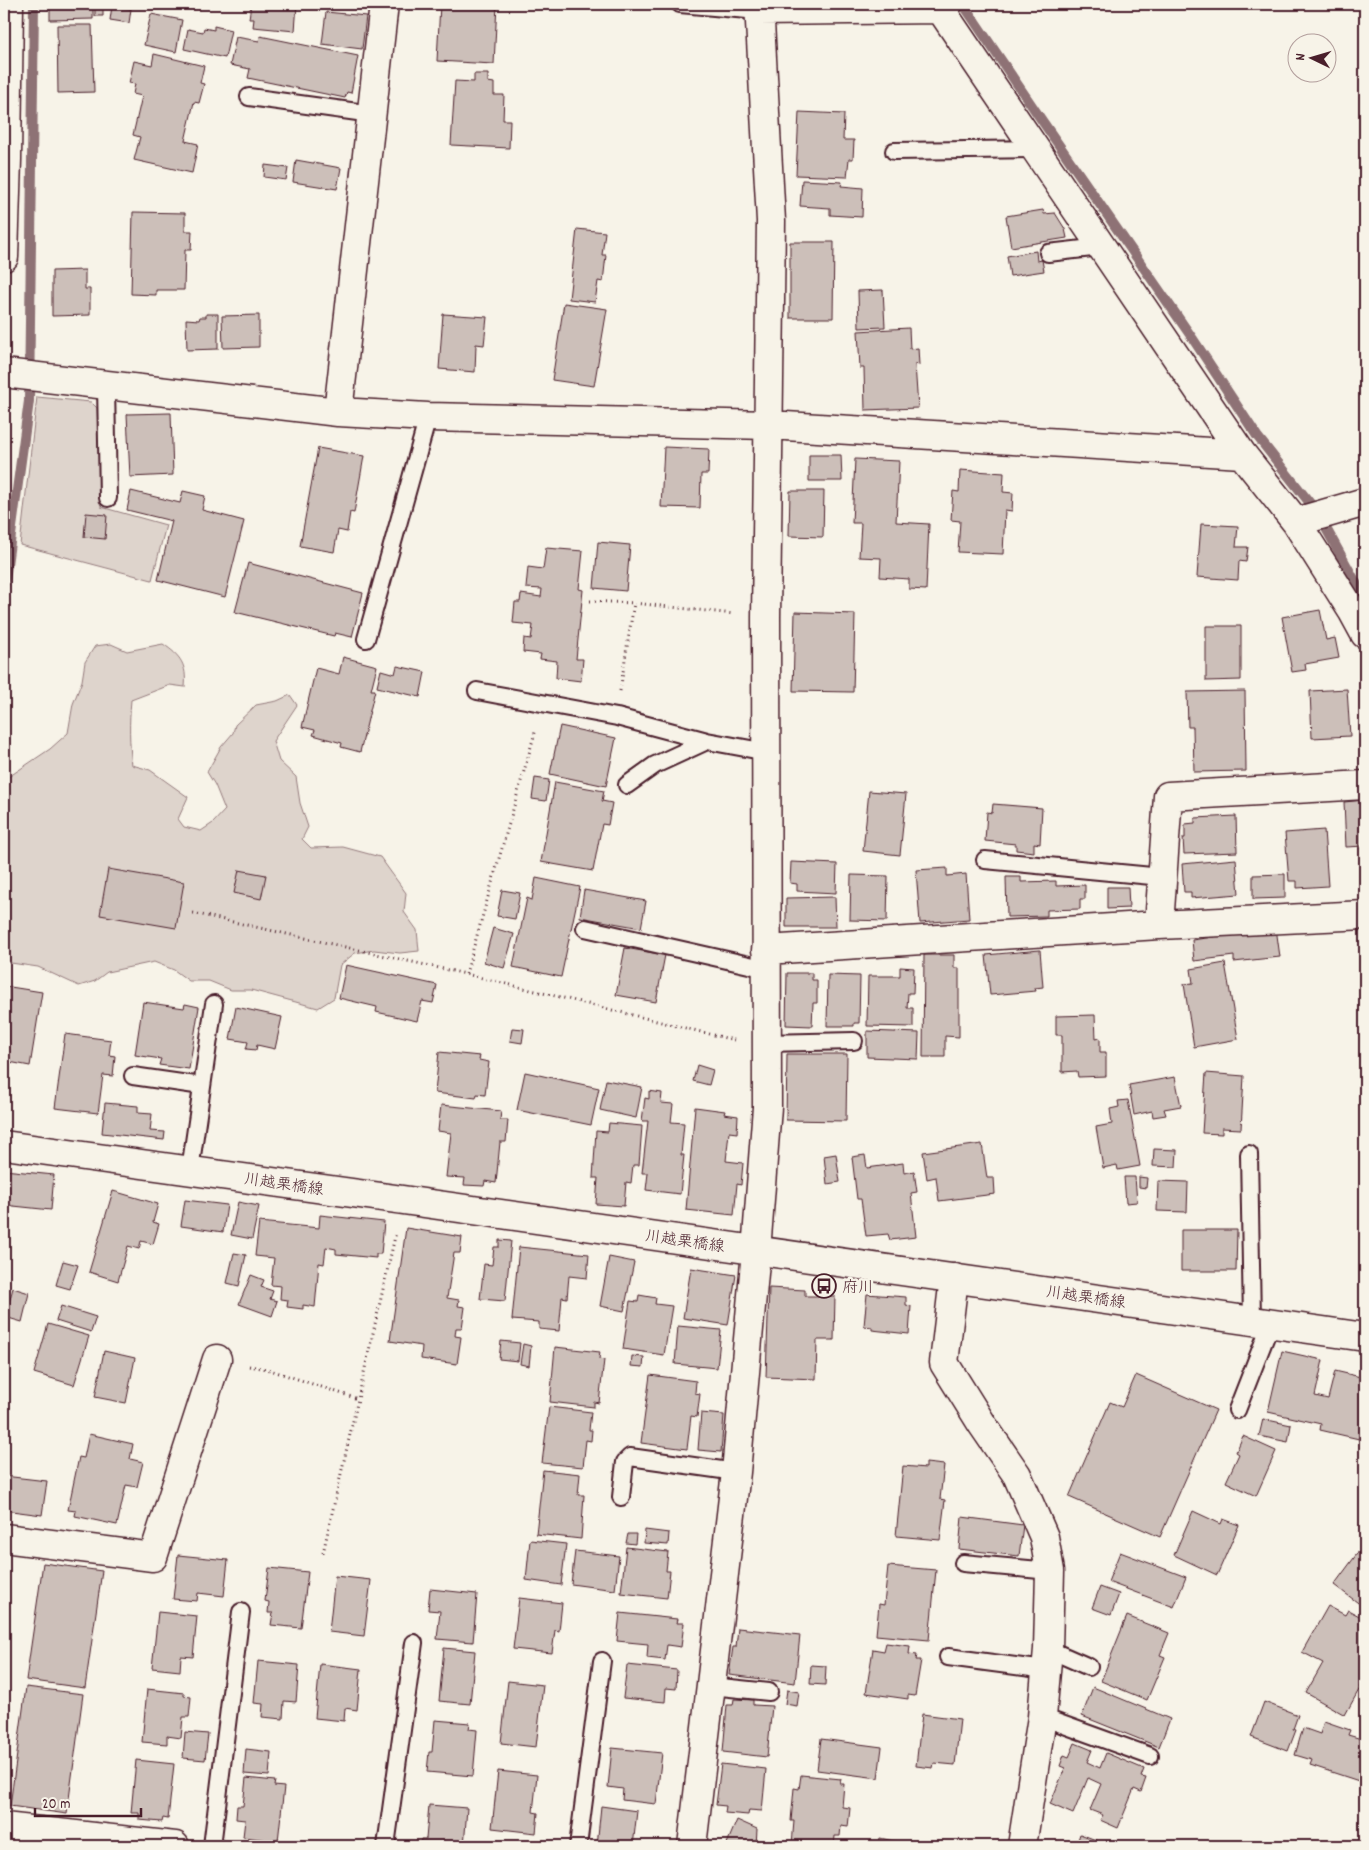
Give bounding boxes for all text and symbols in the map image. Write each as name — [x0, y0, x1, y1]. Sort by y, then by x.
north arrow — [1286, 32, 1336, 82]
text: N — [1291, 53, 1311, 61]
street label: 川越栗橋線 — [242, 1169, 325, 1202]
street label: 川越栗橋線 — [643, 1226, 726, 1259]
bus stop icon: 府川 — [811, 1273, 837, 1299]
place label: 府川 — [842, 1277, 874, 1300]
street label: 川越栗橋線 — [1044, 1282, 1127, 1315]
scale bar — [35, 1785, 141, 1817]
text: 20 m — [42, 1794, 70, 1816]

